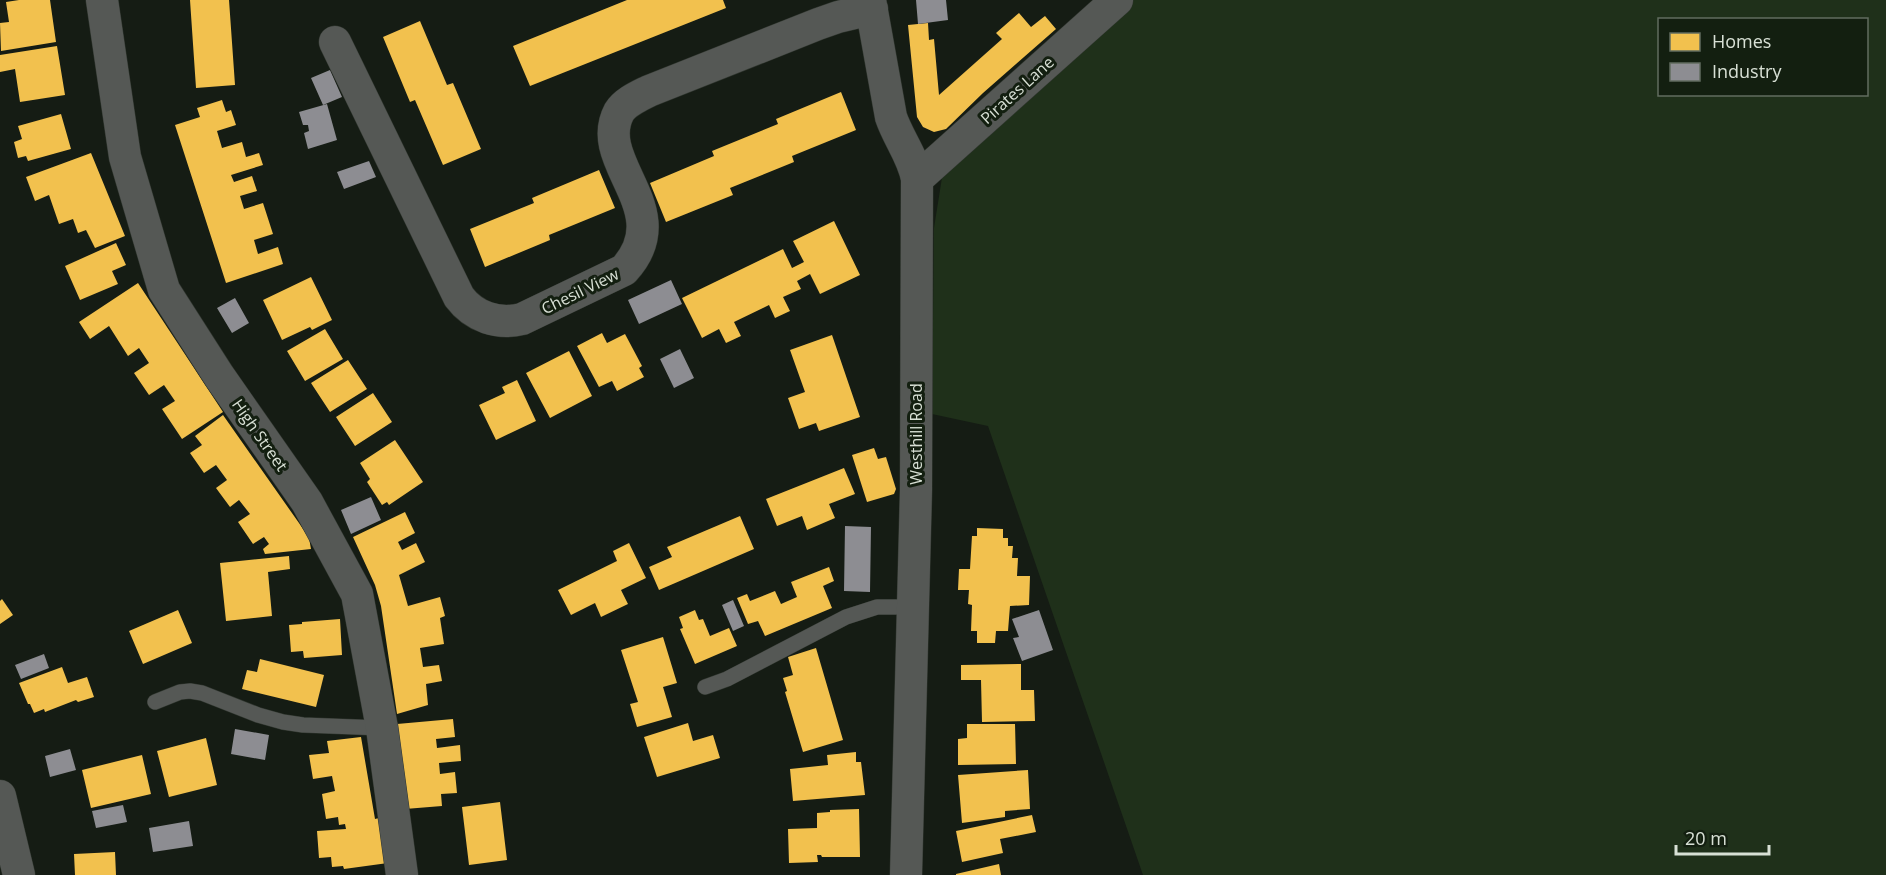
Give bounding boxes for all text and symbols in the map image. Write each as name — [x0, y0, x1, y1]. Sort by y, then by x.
legend — [1658, 18, 1868, 96]
text: Homes — [1712, 29, 1771, 53]
street label: Pirates Lane — [976, 51, 1058, 129]
text: Industry — [1712, 59, 1782, 83]
street label: Chesil View — [538, 263, 623, 319]
street label: Westhill Road — [905, 383, 927, 485]
street label: High Street — [227, 395, 293, 476]
scale bar — [1676, 818, 1769, 856]
text: 20 m — [1685, 826, 1727, 850]

